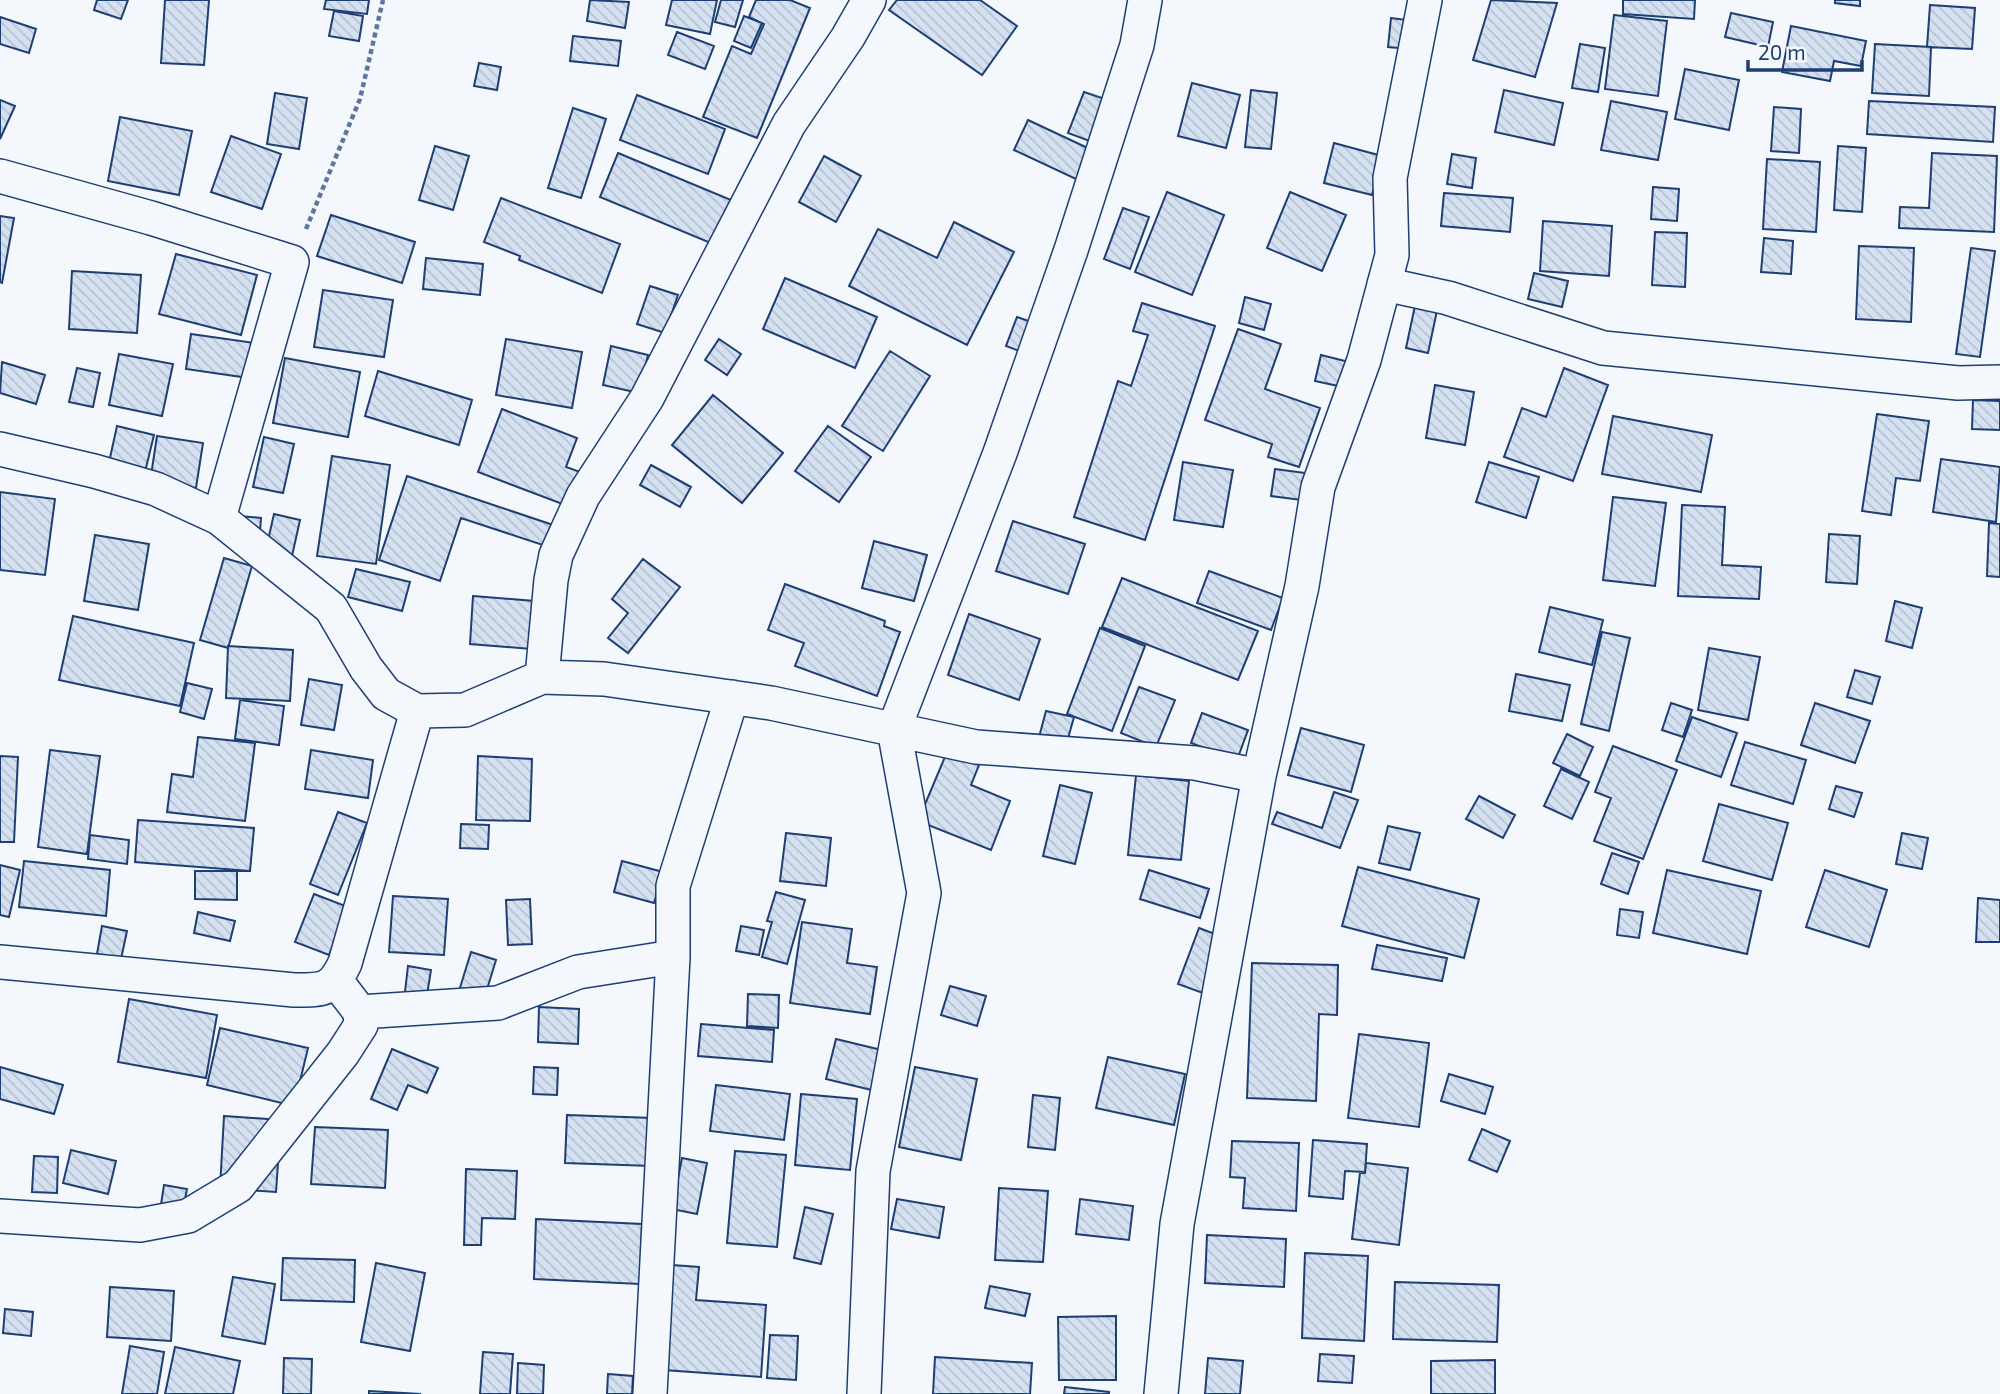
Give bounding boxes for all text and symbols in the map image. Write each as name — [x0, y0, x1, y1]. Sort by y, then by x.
scale bar — [1748, 28, 1862, 72]
text: 20 m — [1758, 39, 1806, 64]

